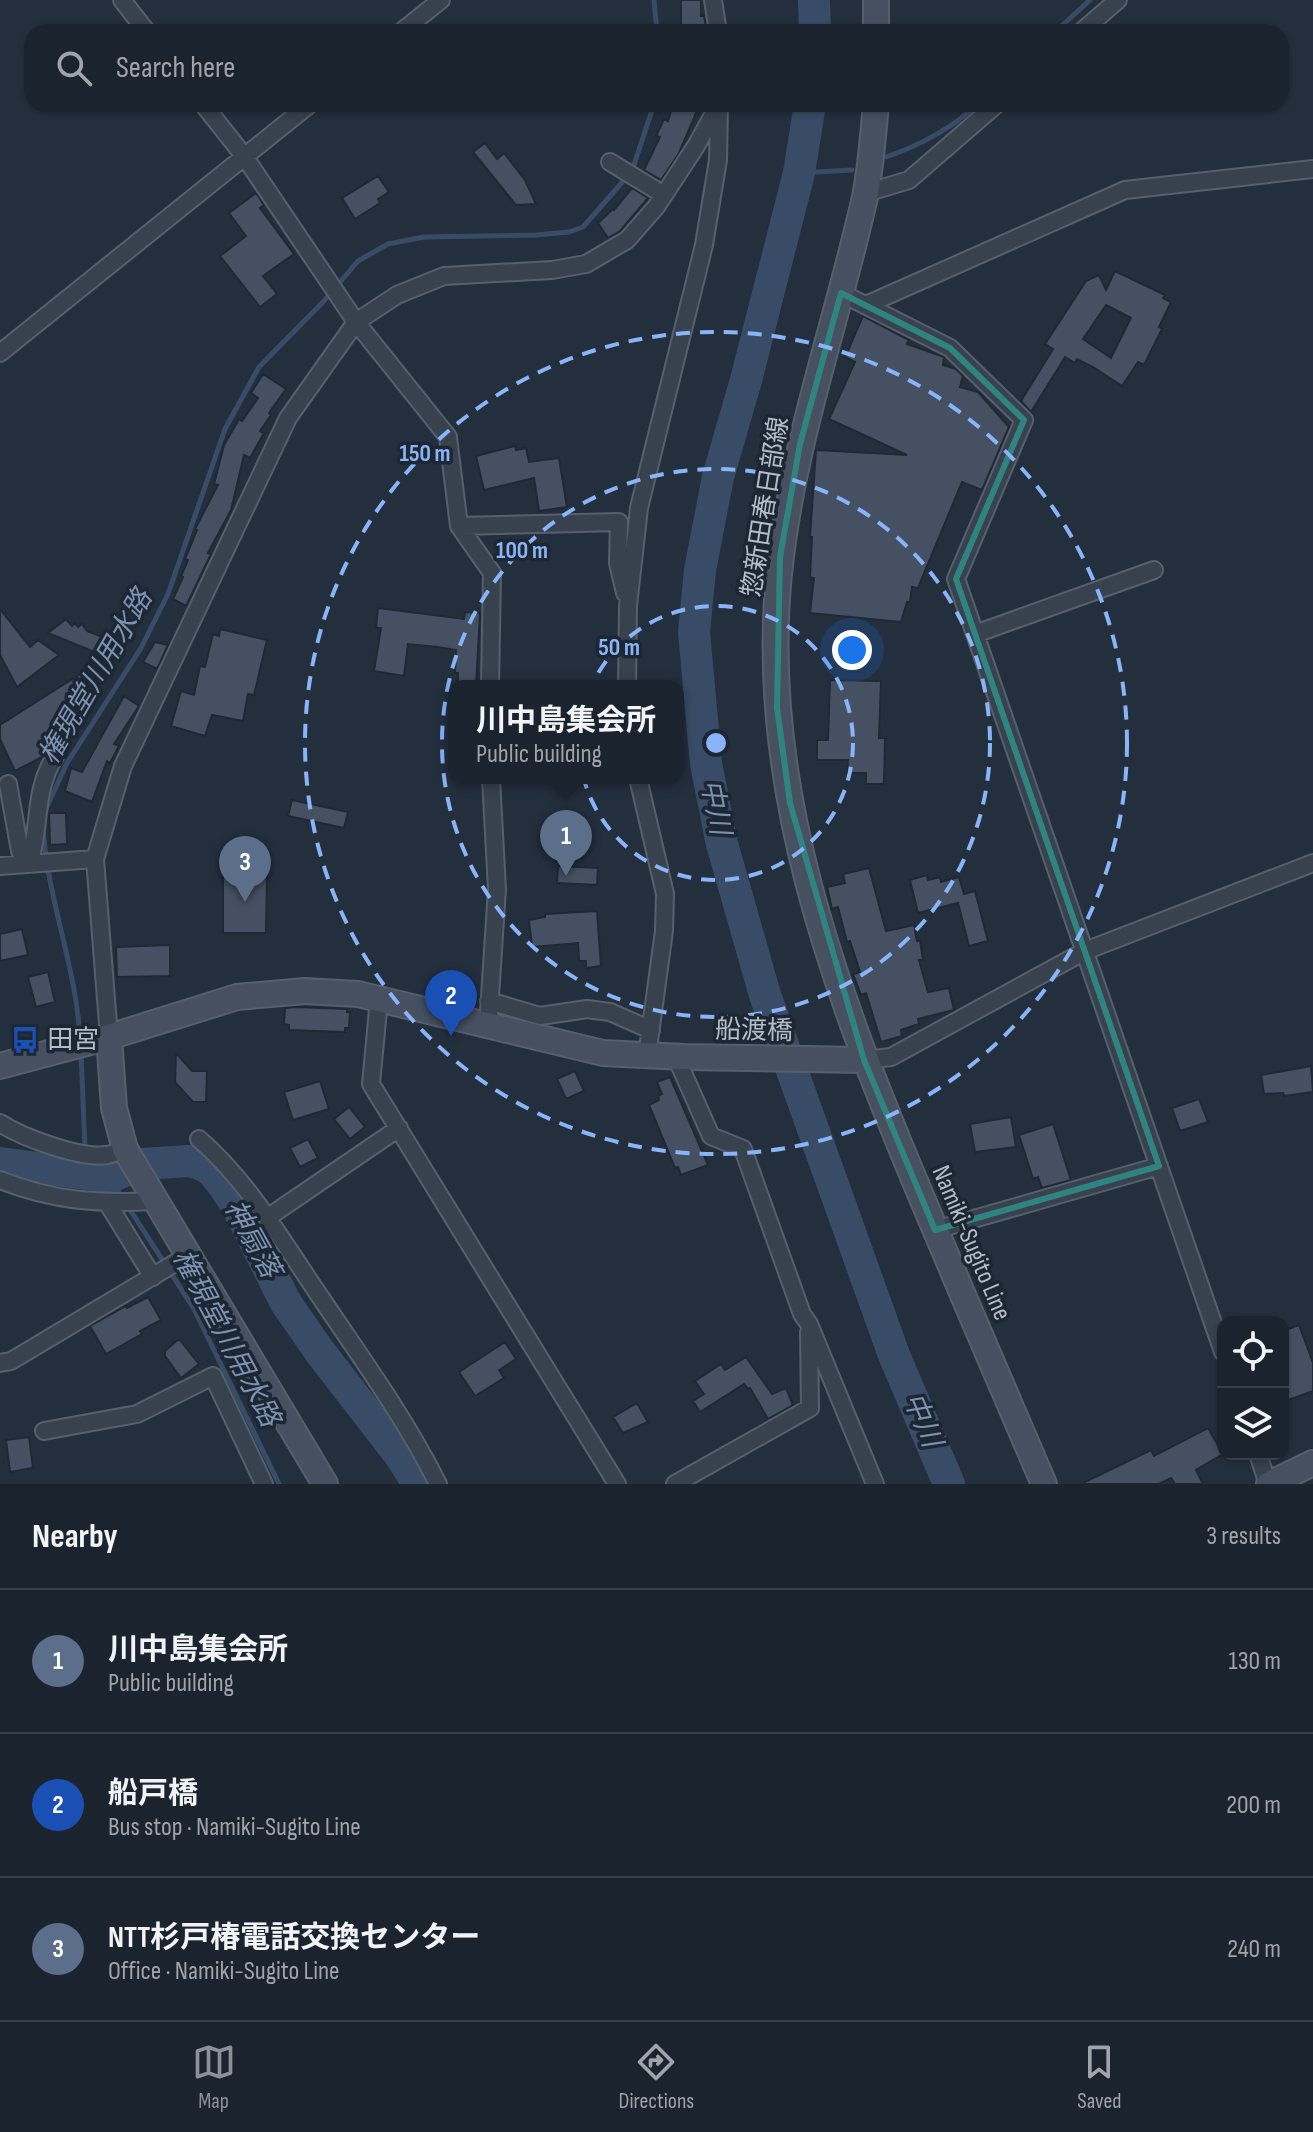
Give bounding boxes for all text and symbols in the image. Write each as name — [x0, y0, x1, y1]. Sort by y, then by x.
search box — [24, 24, 1289, 112]
icon: search — [52, 46, 96, 90]
text: Search here — [116, 50, 235, 86]
street label: 惣新田春日部線 — [736, 415, 796, 599]
text: 150 m — [399, 439, 451, 468]
text: 100 m — [496, 536, 548, 565]
water label: 権現堂川用水路 — [33, 582, 160, 770]
your location — [832, 630, 872, 670]
text: 50 m — [598, 633, 640, 662]
popup — [448, 680, 684, 784]
text: 川中島集会所 — [476, 703, 656, 739]
centre of rings — [702, 729, 730, 757]
text: Public building — [476, 739, 602, 770]
water label: 中川 — [693, 776, 737, 841]
pin: 1 — [540, 810, 592, 876]
pin: 3 — [219, 836, 271, 902]
pin: 2 — [425, 970, 477, 1036]
street label: 船渡橋 — [715, 1015, 793, 1047]
bus stop icon: 田宮 — [10, 1025, 40, 1055]
place label: 田宮 — [47, 1025, 99, 1056]
street label: Namiki-Sugito Line — [925, 1161, 1017, 1325]
water label: 神扇落 — [217, 1194, 289, 1287]
water label: 権現堂川用水路 — [165, 1244, 288, 1434]
map controls — [1217, 1316, 1289, 1460]
button: locate — [1217, 1316, 1289, 1388]
water label: 中川 — [896, 1388, 949, 1455]
button: layers — [1217, 1388, 1289, 1460]
text: Nearby — [32, 1516, 118, 1557]
text: 3 results — [1206, 1521, 1281, 1552]
text: 川中島集会所 — [108, 1632, 288, 1668]
text: 1 — [53, 1646, 63, 1677]
text: 130 m — [1229, 1646, 1281, 1677]
text: Public building — [108, 1668, 234, 1699]
text: 船戸橋 — [108, 1776, 198, 1812]
text: 2 — [52, 1790, 64, 1821]
text: 200 m — [1226, 1790, 1281, 1821]
text: Bus stop · Namiki-Sugito Line — [108, 1812, 361, 1843]
text: NTT杉戸椿電話交換センター — [108, 1920, 480, 1956]
text: 3 — [52, 1934, 64, 1965]
text: 240 m — [1227, 1934, 1281, 1965]
text: Office · Namiki-Sugito Line — [108, 1956, 340, 1987]
tab: Map — [192, 2040, 236, 2115]
tab: Directions — [619, 2040, 694, 2115]
tab: Saved — [1077, 2040, 1121, 2115]

